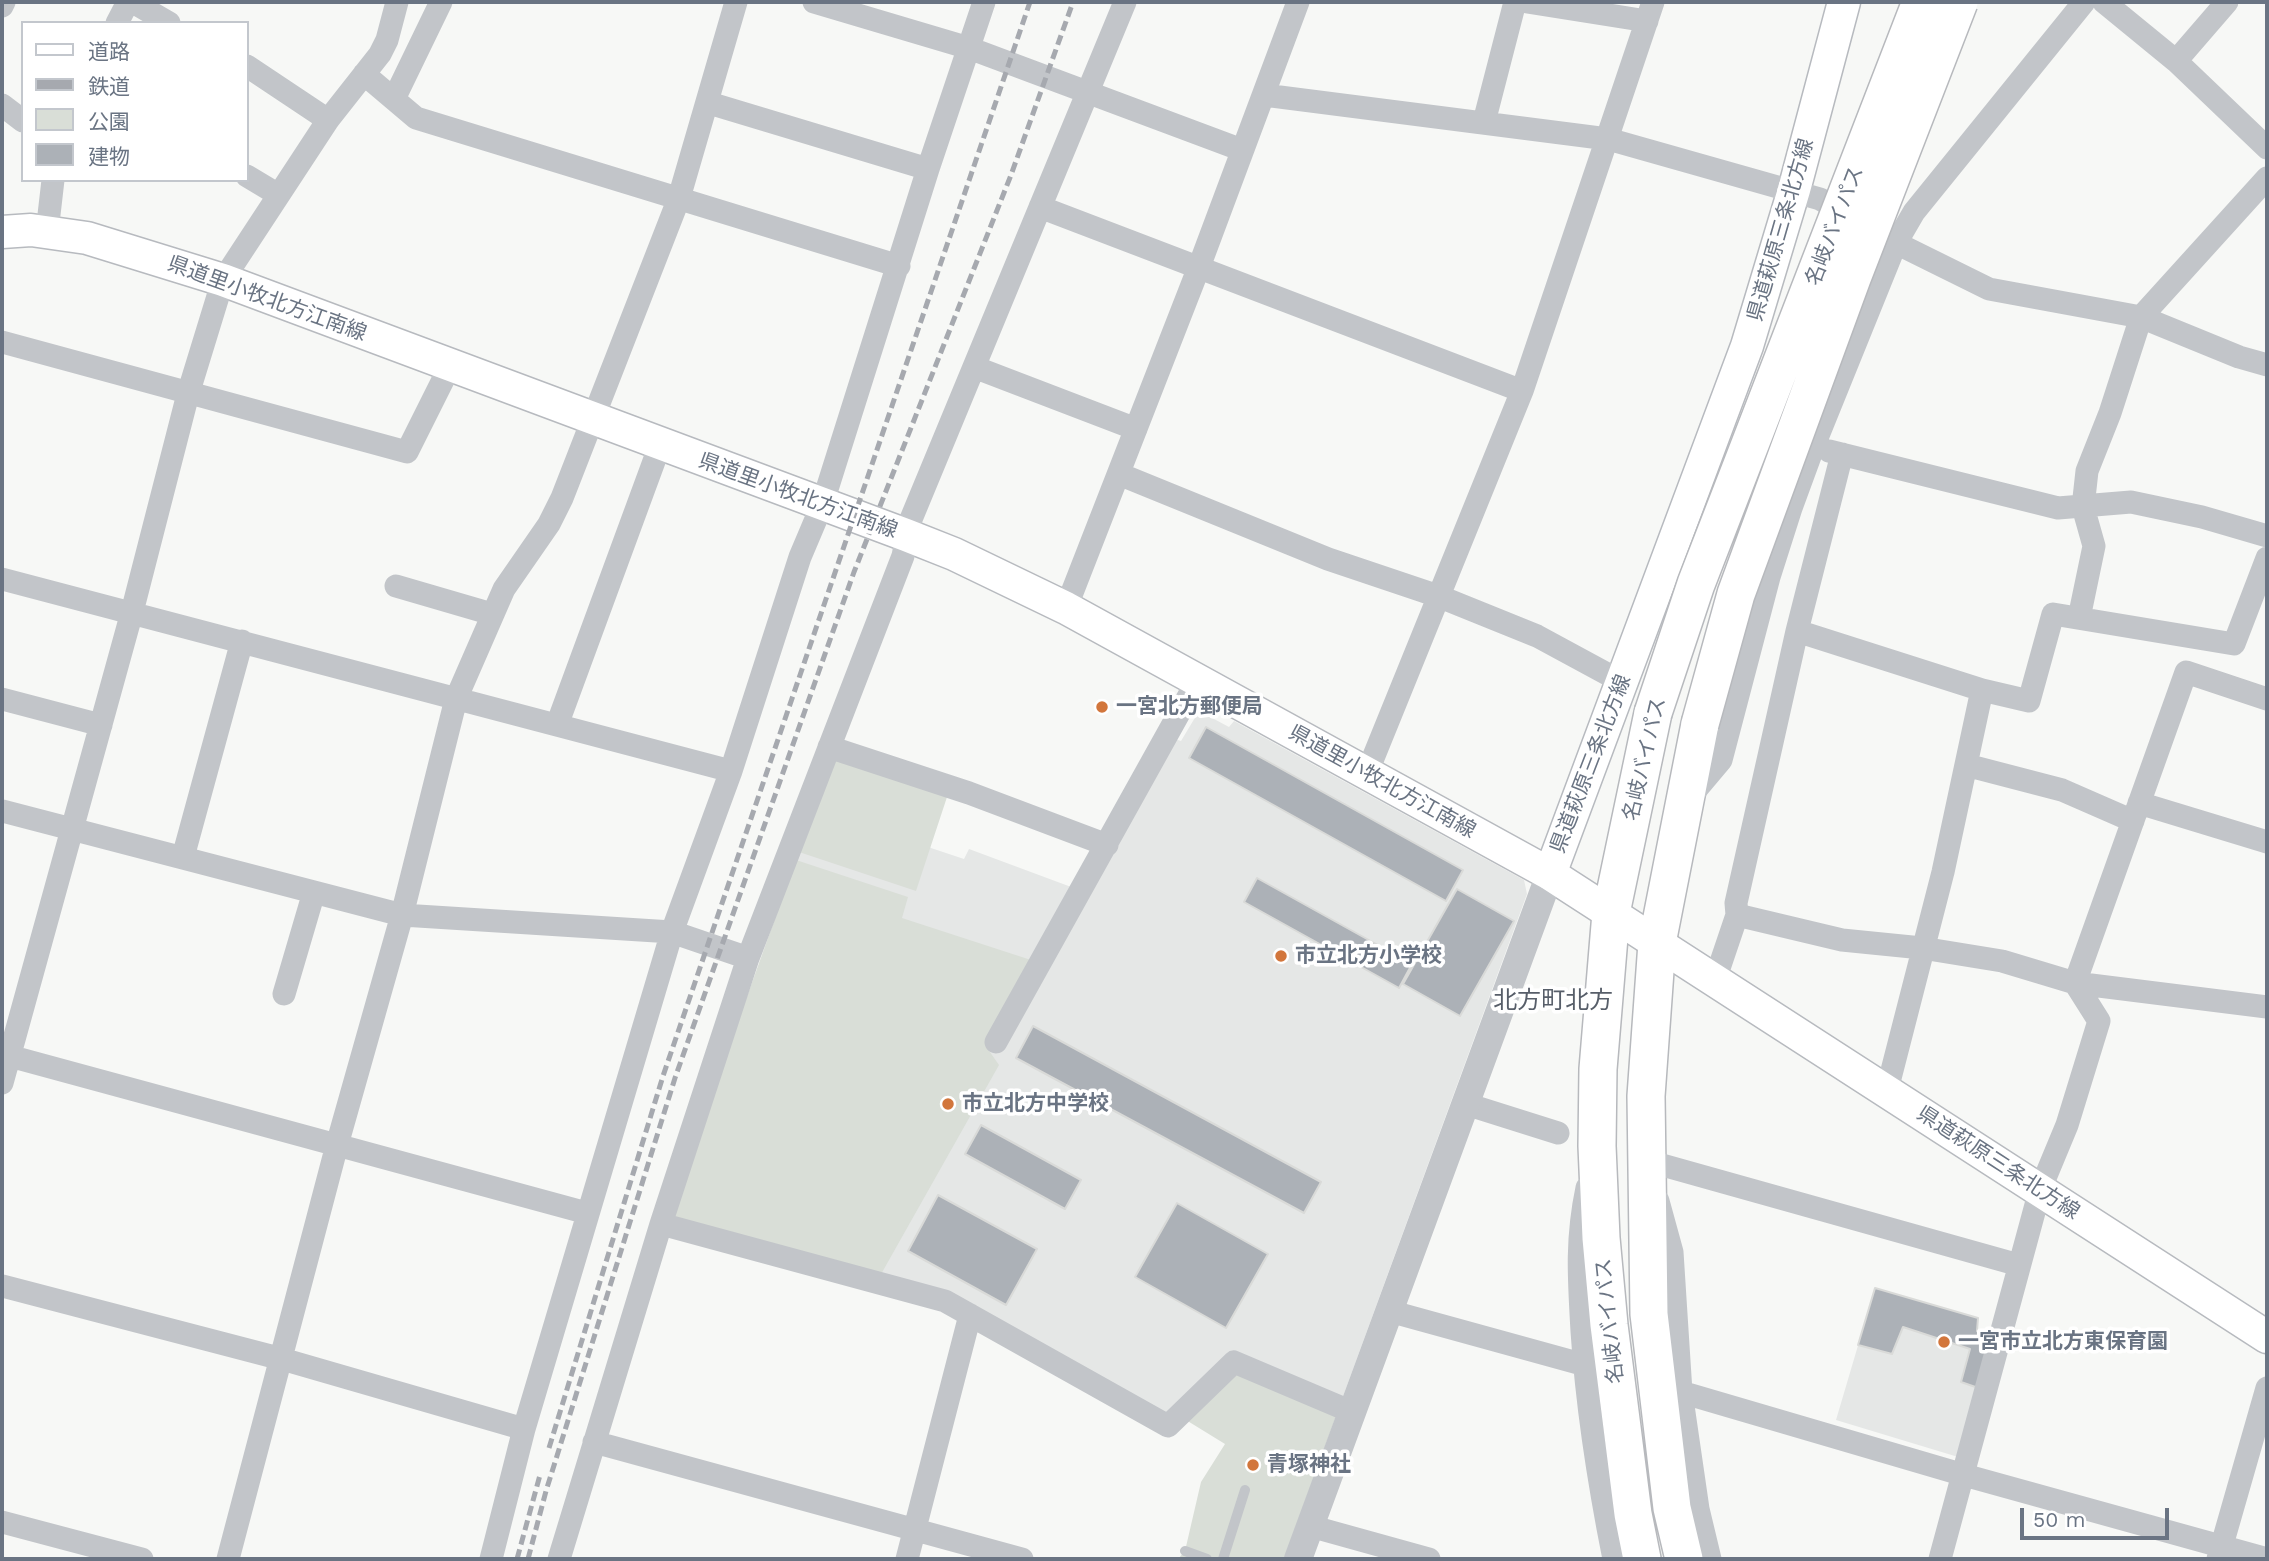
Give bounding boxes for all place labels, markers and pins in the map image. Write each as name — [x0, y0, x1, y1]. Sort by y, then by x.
place label: 一宮北方郵便局 — [1116, 694, 1263, 720]
marker: 一宮北方郵便局 — [1094, 699, 1110, 715]
place label: 市立北方小学校 — [1295, 943, 1442, 969]
marker: 市立北方小学校 — [1273, 948, 1289, 964]
place label: 市立北方中学校 — [962, 1091, 1109, 1117]
marker: 市立北方中学校 — [940, 1096, 956, 1112]
place label: 一宮市立北方東保育園 — [1958, 1329, 2168, 1355]
marker: 一宮市立北方東保育園 — [1936, 1334, 1952, 1350]
place label: 青塚神社 — [1267, 1452, 1351, 1478]
marker: 青塚神社 — [1245, 1457, 1261, 1473]

